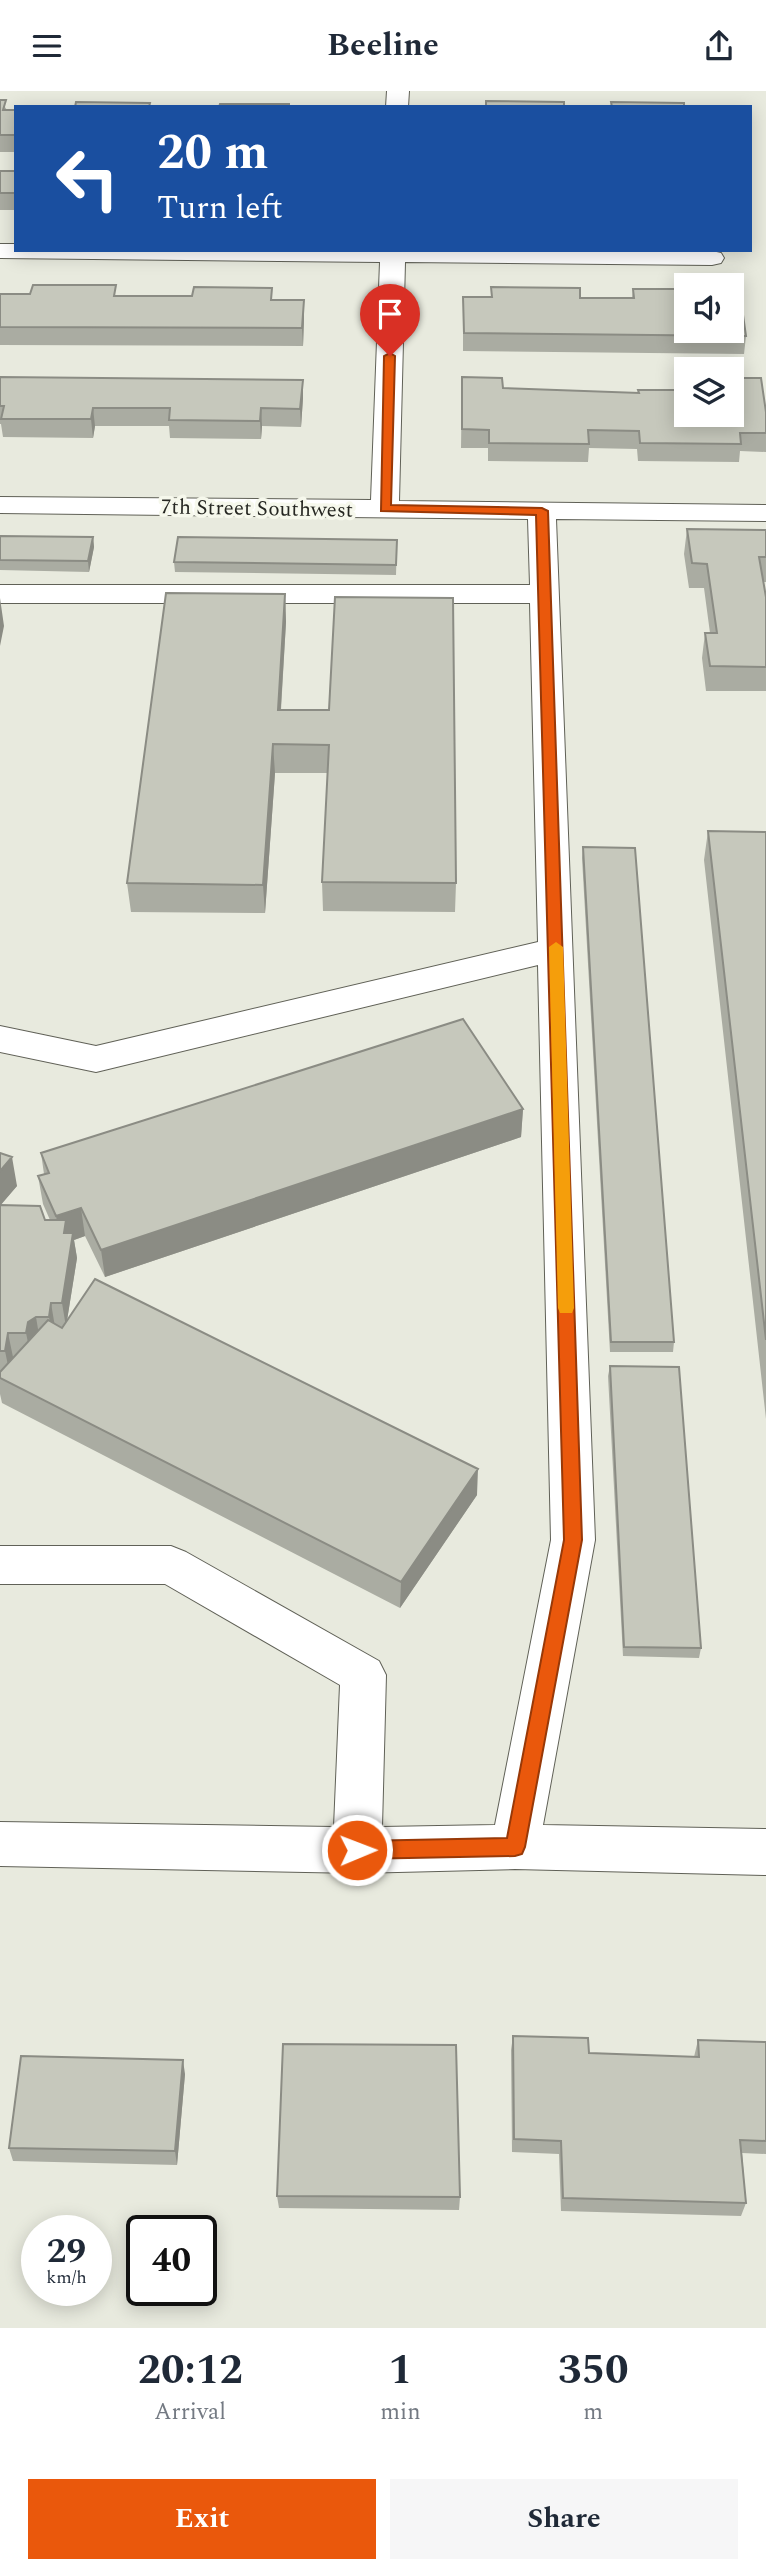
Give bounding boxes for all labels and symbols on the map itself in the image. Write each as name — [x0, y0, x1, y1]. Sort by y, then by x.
pin — [360, 284, 420, 356]
street label: 7th Street Southwest — [161, 491, 353, 527]
position arrow — [320, 1813, 394, 1887]
speed limit sign: 40 — [126, 2215, 217, 2306]

